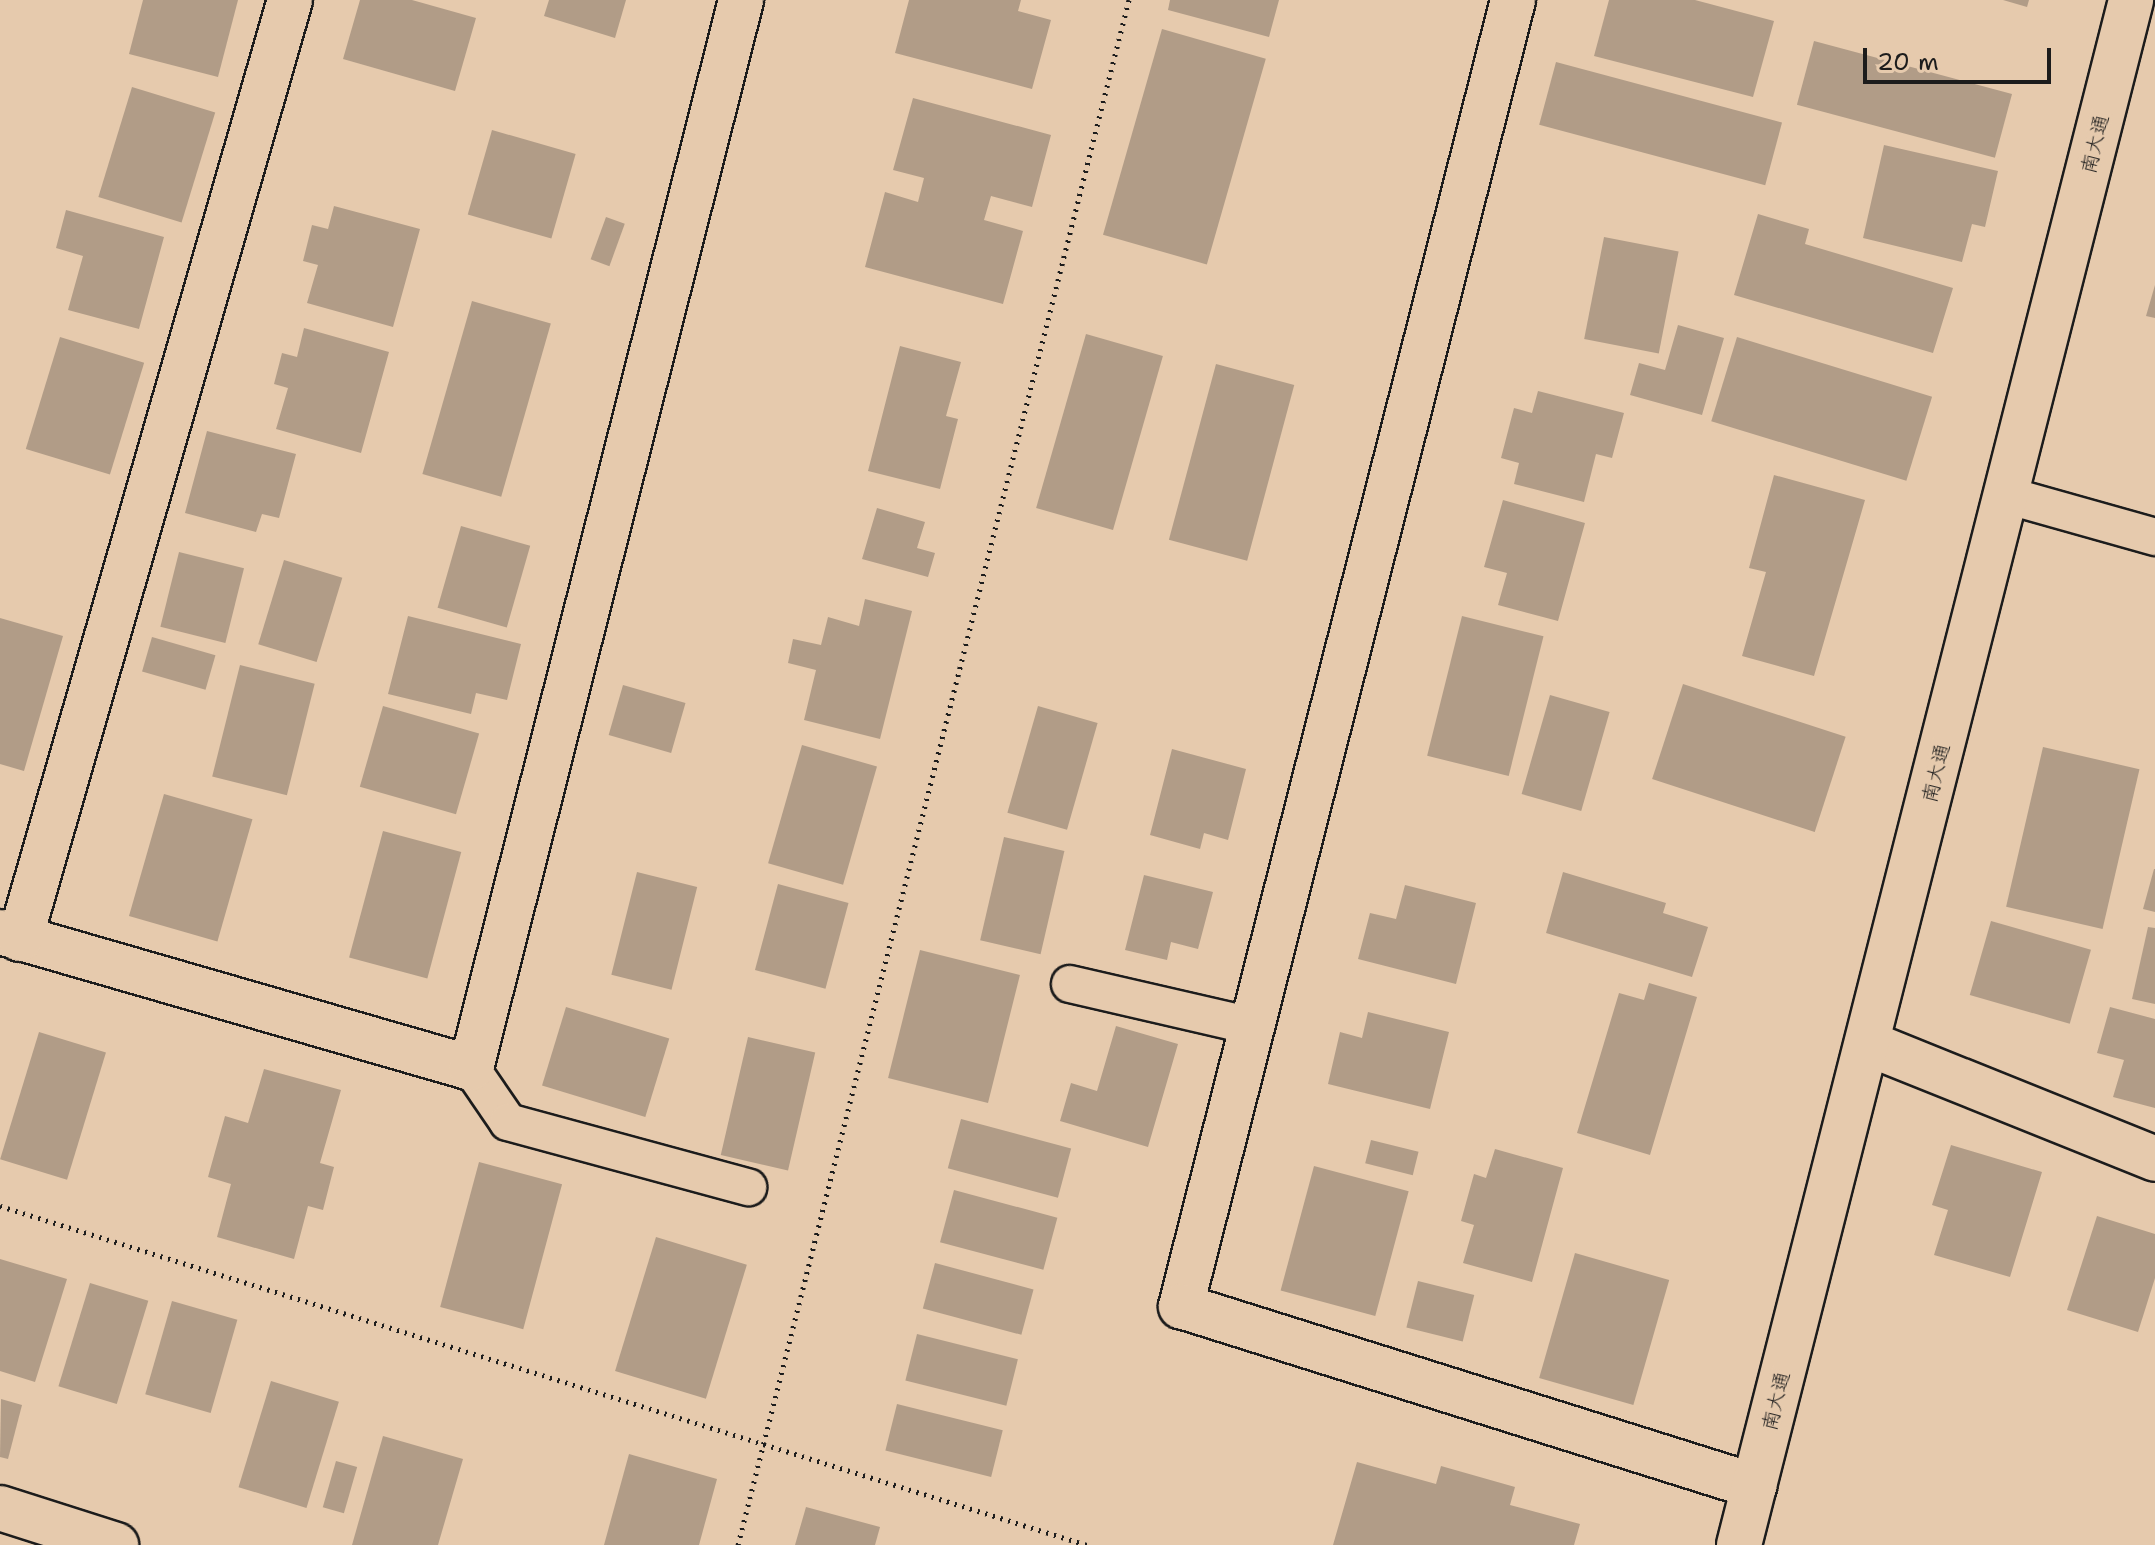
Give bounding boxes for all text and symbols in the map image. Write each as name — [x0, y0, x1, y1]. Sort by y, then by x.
scale bar — [1867, 32, 2055, 82]
text: 20 m — [1877, 46, 1939, 78]
street label: 南大通 — [2076, 112, 2114, 176]
street label: 南大通 — [1917, 741, 1955, 805]
street label: 南大通 — [1757, 1369, 1795, 1433]

